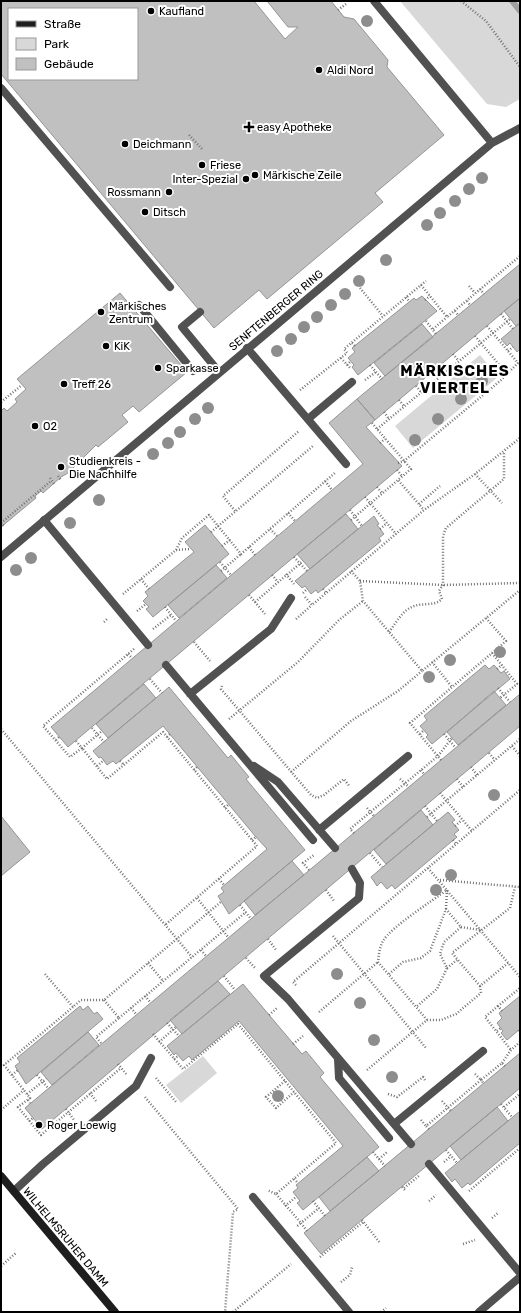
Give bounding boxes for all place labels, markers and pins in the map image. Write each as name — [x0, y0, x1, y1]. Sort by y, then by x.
place label: Kaufland — [159, 5, 204, 18]
marker: Kaufland — [146, 6, 156, 16]
place label: Aldi Nord — [327, 64, 374, 77]
marker: Aldi Nord — [314, 65, 324, 75]
place label: easy Apotheke — [257, 121, 332, 134]
marker: easy Apotheke — [244, 122, 254, 132]
place label: Deichmann — [133, 138, 191, 151]
marker: Deichmann — [120, 139, 130, 149]
place label: Friese — [210, 159, 241, 172]
marker: Friese — [197, 160, 207, 170]
place label: Märkische Zeile — [263, 169, 342, 182]
marker: Märkische Zeile — [250, 170, 260, 180]
place label: Inter-Spezial — [173, 173, 238, 186]
marker: Inter-Spezial — [241, 174, 251, 184]
place label: Rossmann — [107, 186, 161, 199]
marker: Rossmann — [164, 187, 174, 197]
place label: Ditsch — [153, 206, 186, 219]
marker: Ditsch — [140, 207, 150, 217]
place label: Märkisches Zentrum — [109, 300, 167, 326]
marker: Märkisches Zentrum — [96, 307, 106, 317]
place label: KiK — [114, 340, 130, 353]
marker: KiK — [101, 341, 111, 351]
place label: Sparkasse — [166, 362, 219, 375]
marker: Sparkasse — [153, 363, 163, 373]
place label: Treff 26 — [72, 378, 111, 391]
marker: Treff 26 — [59, 379, 69, 389]
place label: O2 — [43, 420, 57, 433]
marker: O2 — [30, 421, 40, 431]
place label: Studienkreis - Die Nachhilfe — [69, 455, 141, 481]
marker: Studienkreis - Die Nachhilfe — [56, 462, 66, 472]
place label: Roger Loewig — [47, 1119, 116, 1132]
marker: Roger Loewig — [34, 1120, 44, 1130]

